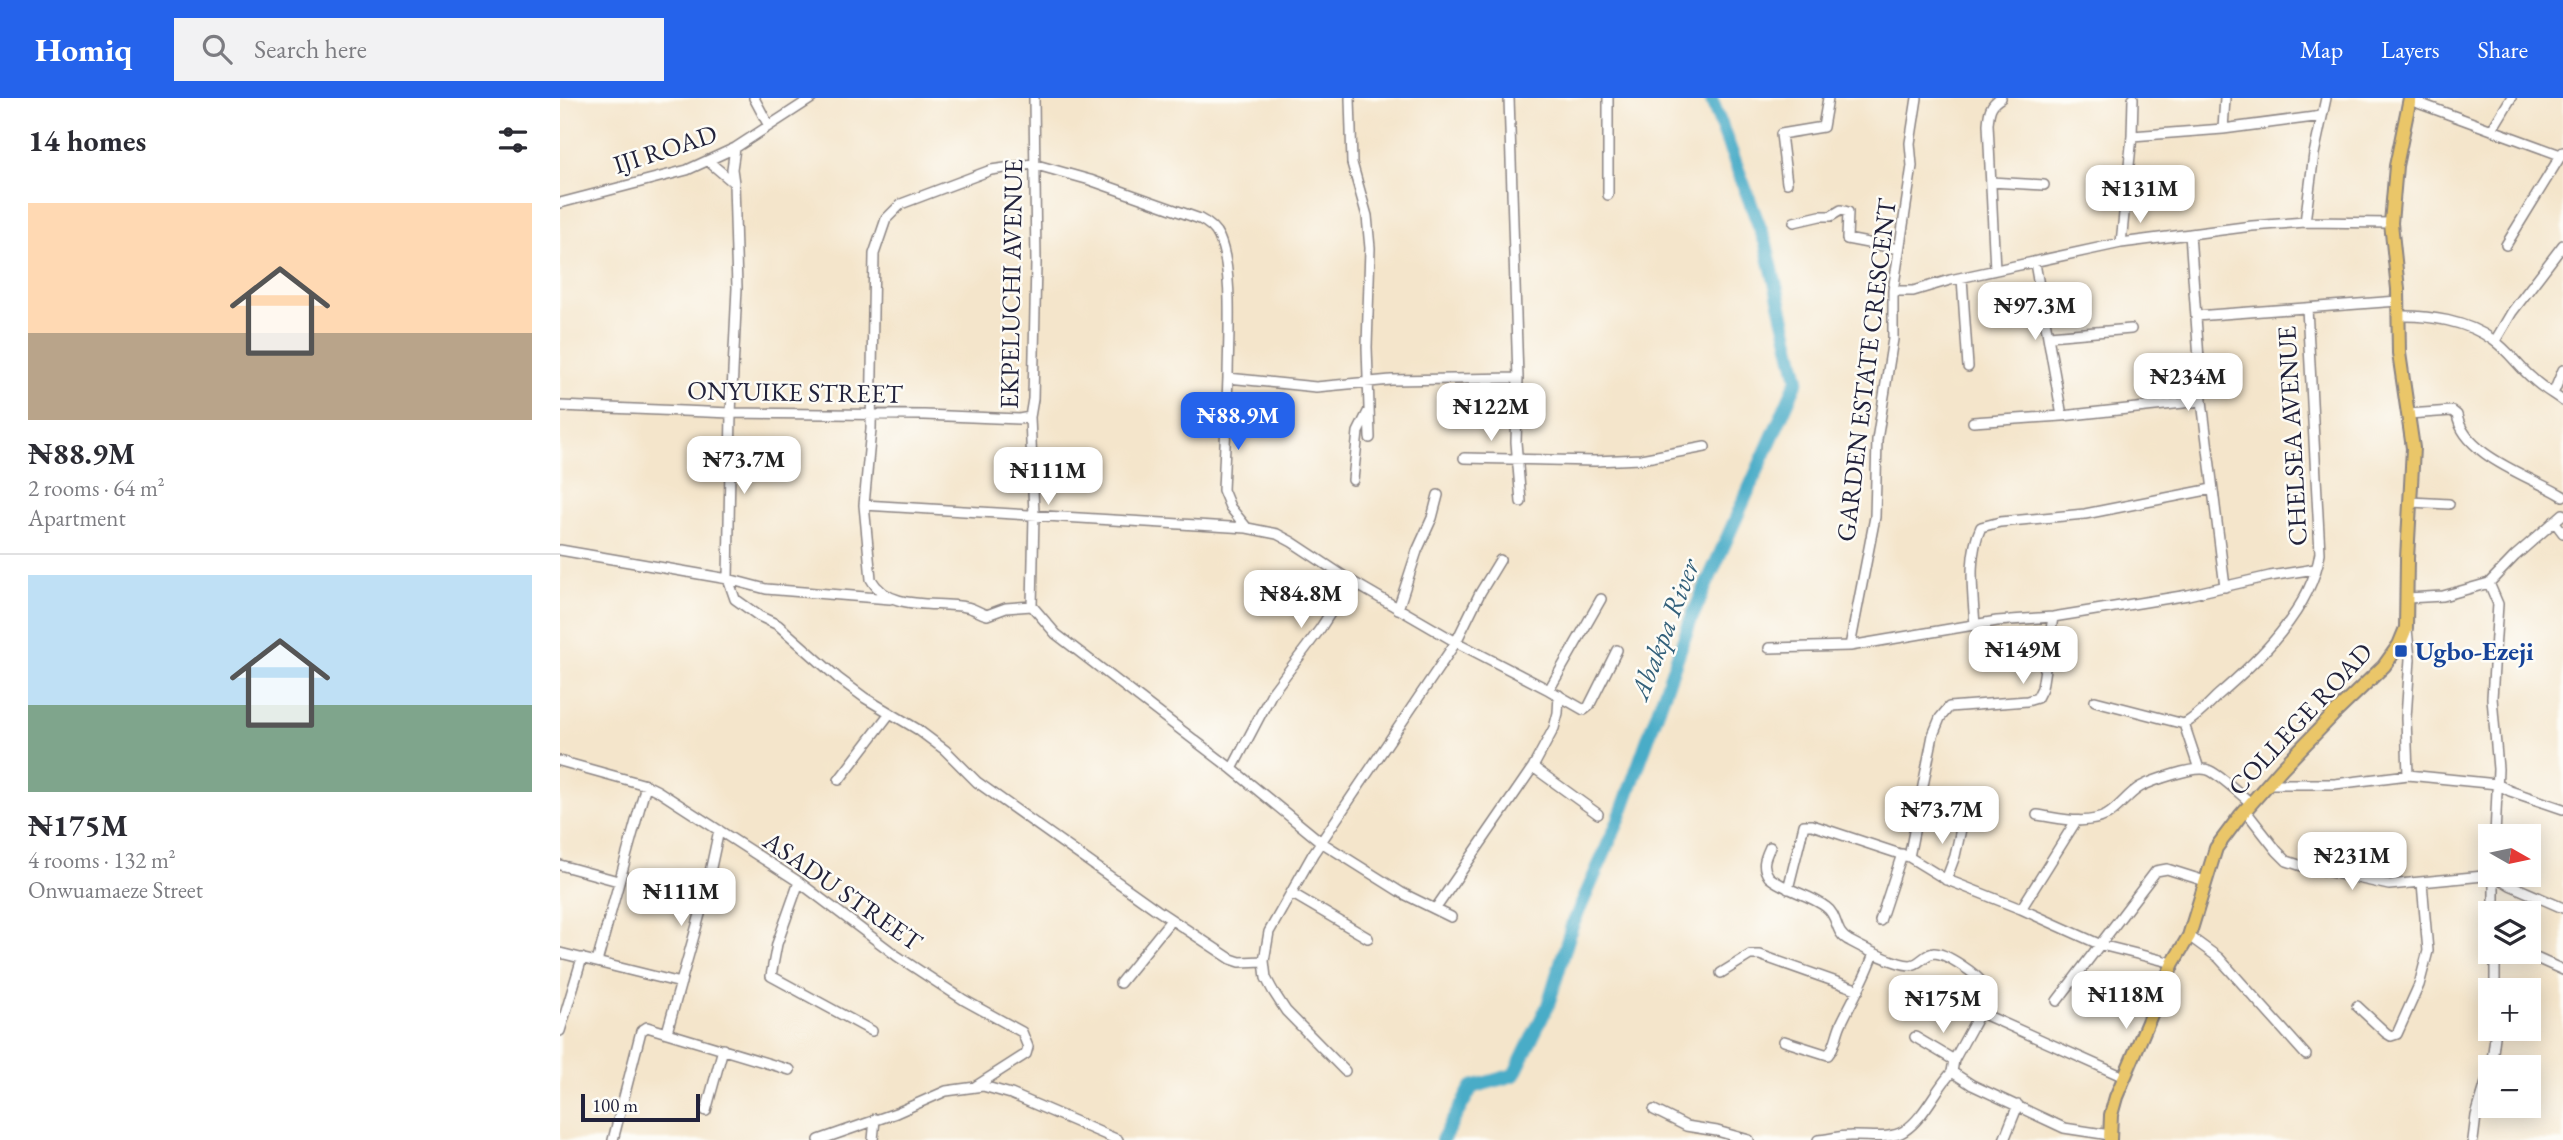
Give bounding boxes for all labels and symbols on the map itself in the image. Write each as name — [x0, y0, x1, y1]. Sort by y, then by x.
street label: IJI ROAD — [609, 116, 721, 182]
street label: EKPELUCHI AVENUE — [992, 158, 1030, 409]
pin: ₦131M — [2091, 166, 2189, 225]
street label: GARDEN ESTATE CRESCENT — [1828, 196, 1904, 543]
pin: ₦97.3M — [1978, 282, 2092, 342]
street label: CHELSEA AVENUE — [2269, 325, 2315, 547]
pin: ₦234M — [2139, 354, 2237, 413]
street label: ONYUIKE STREET — [687, 373, 904, 411]
pin: ₦122M — [1442, 384, 1540, 443]
pin: ₦88.9M — [1181, 392, 1295, 452]
pin: ₦73.7M — [687, 436, 801, 496]
pin: ₦111M — [999, 448, 1097, 507]
water label: Abakpa River — [1620, 552, 1708, 706]
pin: ₦84.8M — [1244, 570, 1358, 630]
pin: ₦149M — [1974, 626, 2072, 686]
place label: Ugbo-Ezeji — [2415, 634, 2534, 668]
street label: COLLEGE ROAD — [2220, 635, 2380, 803]
marker: Ugbo-Ezeji — [2393, 643, 2409, 659]
pin: ₦73.7M — [1885, 786, 1999, 846]
street label: ASADU STREET — [756, 823, 930, 959]
north arrow — [2478, 824, 2541, 887]
pin: ₦231M — [2303, 832, 2401, 892]
pin: ₦111M — [632, 868, 730, 928]
pin: ₦118M — [2077, 972, 2175, 1031]
pin: ₦175M — [1894, 976, 1992, 1035]
scale bar — [581, 1091, 700, 1123]

